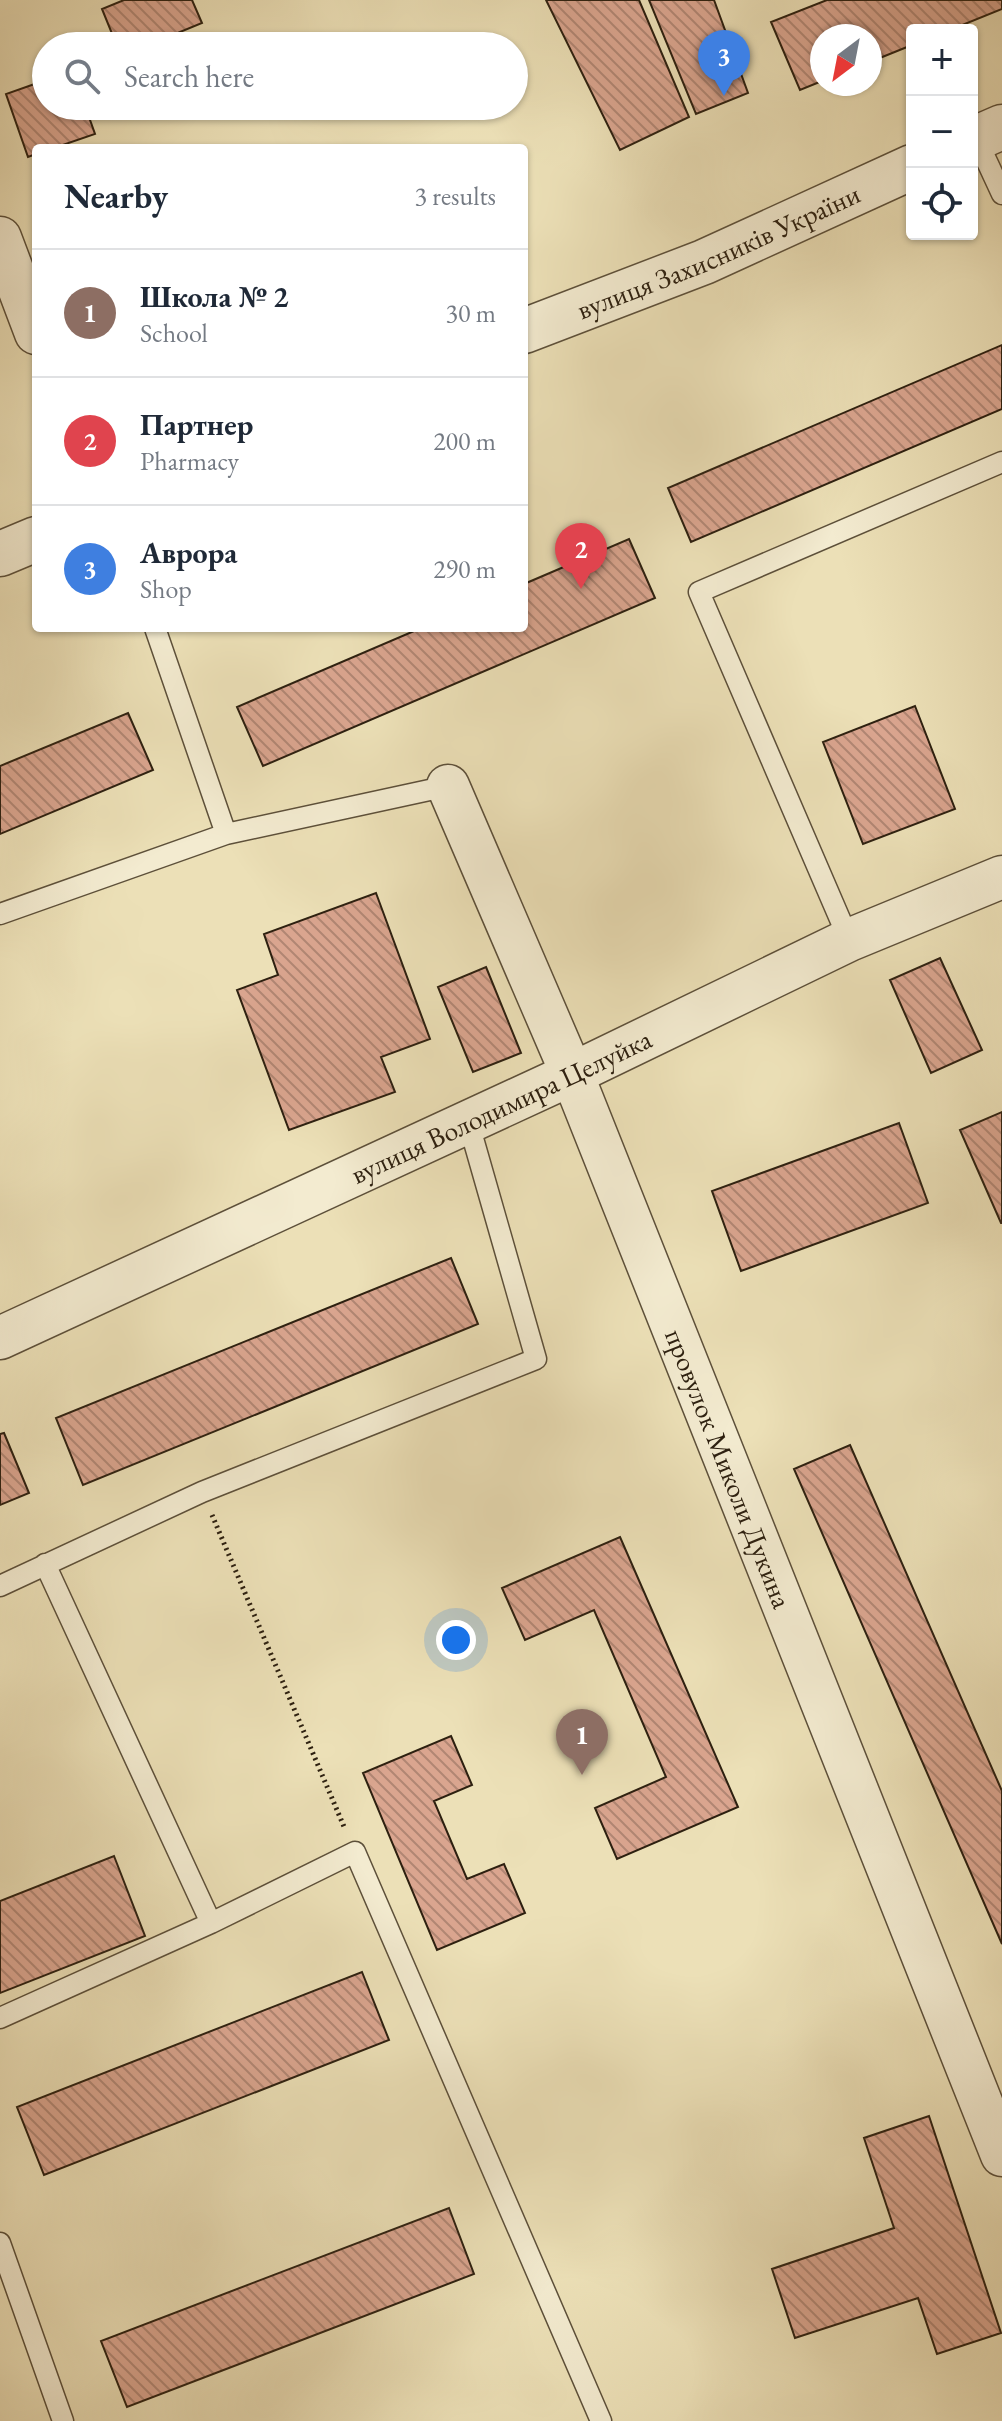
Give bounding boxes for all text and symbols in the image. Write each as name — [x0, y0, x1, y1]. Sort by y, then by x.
north arrow — [810, 24, 882, 96]
map controls — [906, 24, 978, 240]
button: + — [906, 24, 978, 96]
pin: 3 — [698, 30, 750, 96]
search box — [32, 32, 528, 120]
icon: search — [60, 54, 104, 98]
text: Search here — [124, 57, 254, 96]
button: − — [906, 96, 978, 168]
button: locate — [906, 168, 978, 240]
text: Nearby — [64, 174, 168, 218]
street label: вулиця Захисників України — [572, 175, 866, 327]
text: 3 results — [415, 179, 496, 213]
text: Школа № 2 — [140, 277, 289, 316]
text: 1 — [83, 296, 97, 330]
text: 30 m — [446, 296, 496, 330]
text: School — [140, 316, 208, 350]
text: Партнер — [140, 405, 253, 444]
text: 2 — [83, 424, 97, 458]
text: 200 m — [433, 424, 496, 458]
text: Pharmacy — [140, 444, 239, 478]
pin: 2 — [555, 523, 607, 589]
text: Аврора — [140, 533, 237, 572]
text: 3 — [83, 552, 97, 586]
text: 290 m — [433, 552, 496, 586]
text: Shop — [140, 572, 192, 606]
street label: вулиця Володимира Целуйка — [345, 1020, 658, 1192]
street label: провулок Миколи Дукина — [657, 1323, 801, 1614]
your location — [436, 1620, 476, 1660]
pin: 1 — [556, 1709, 608, 1775]

